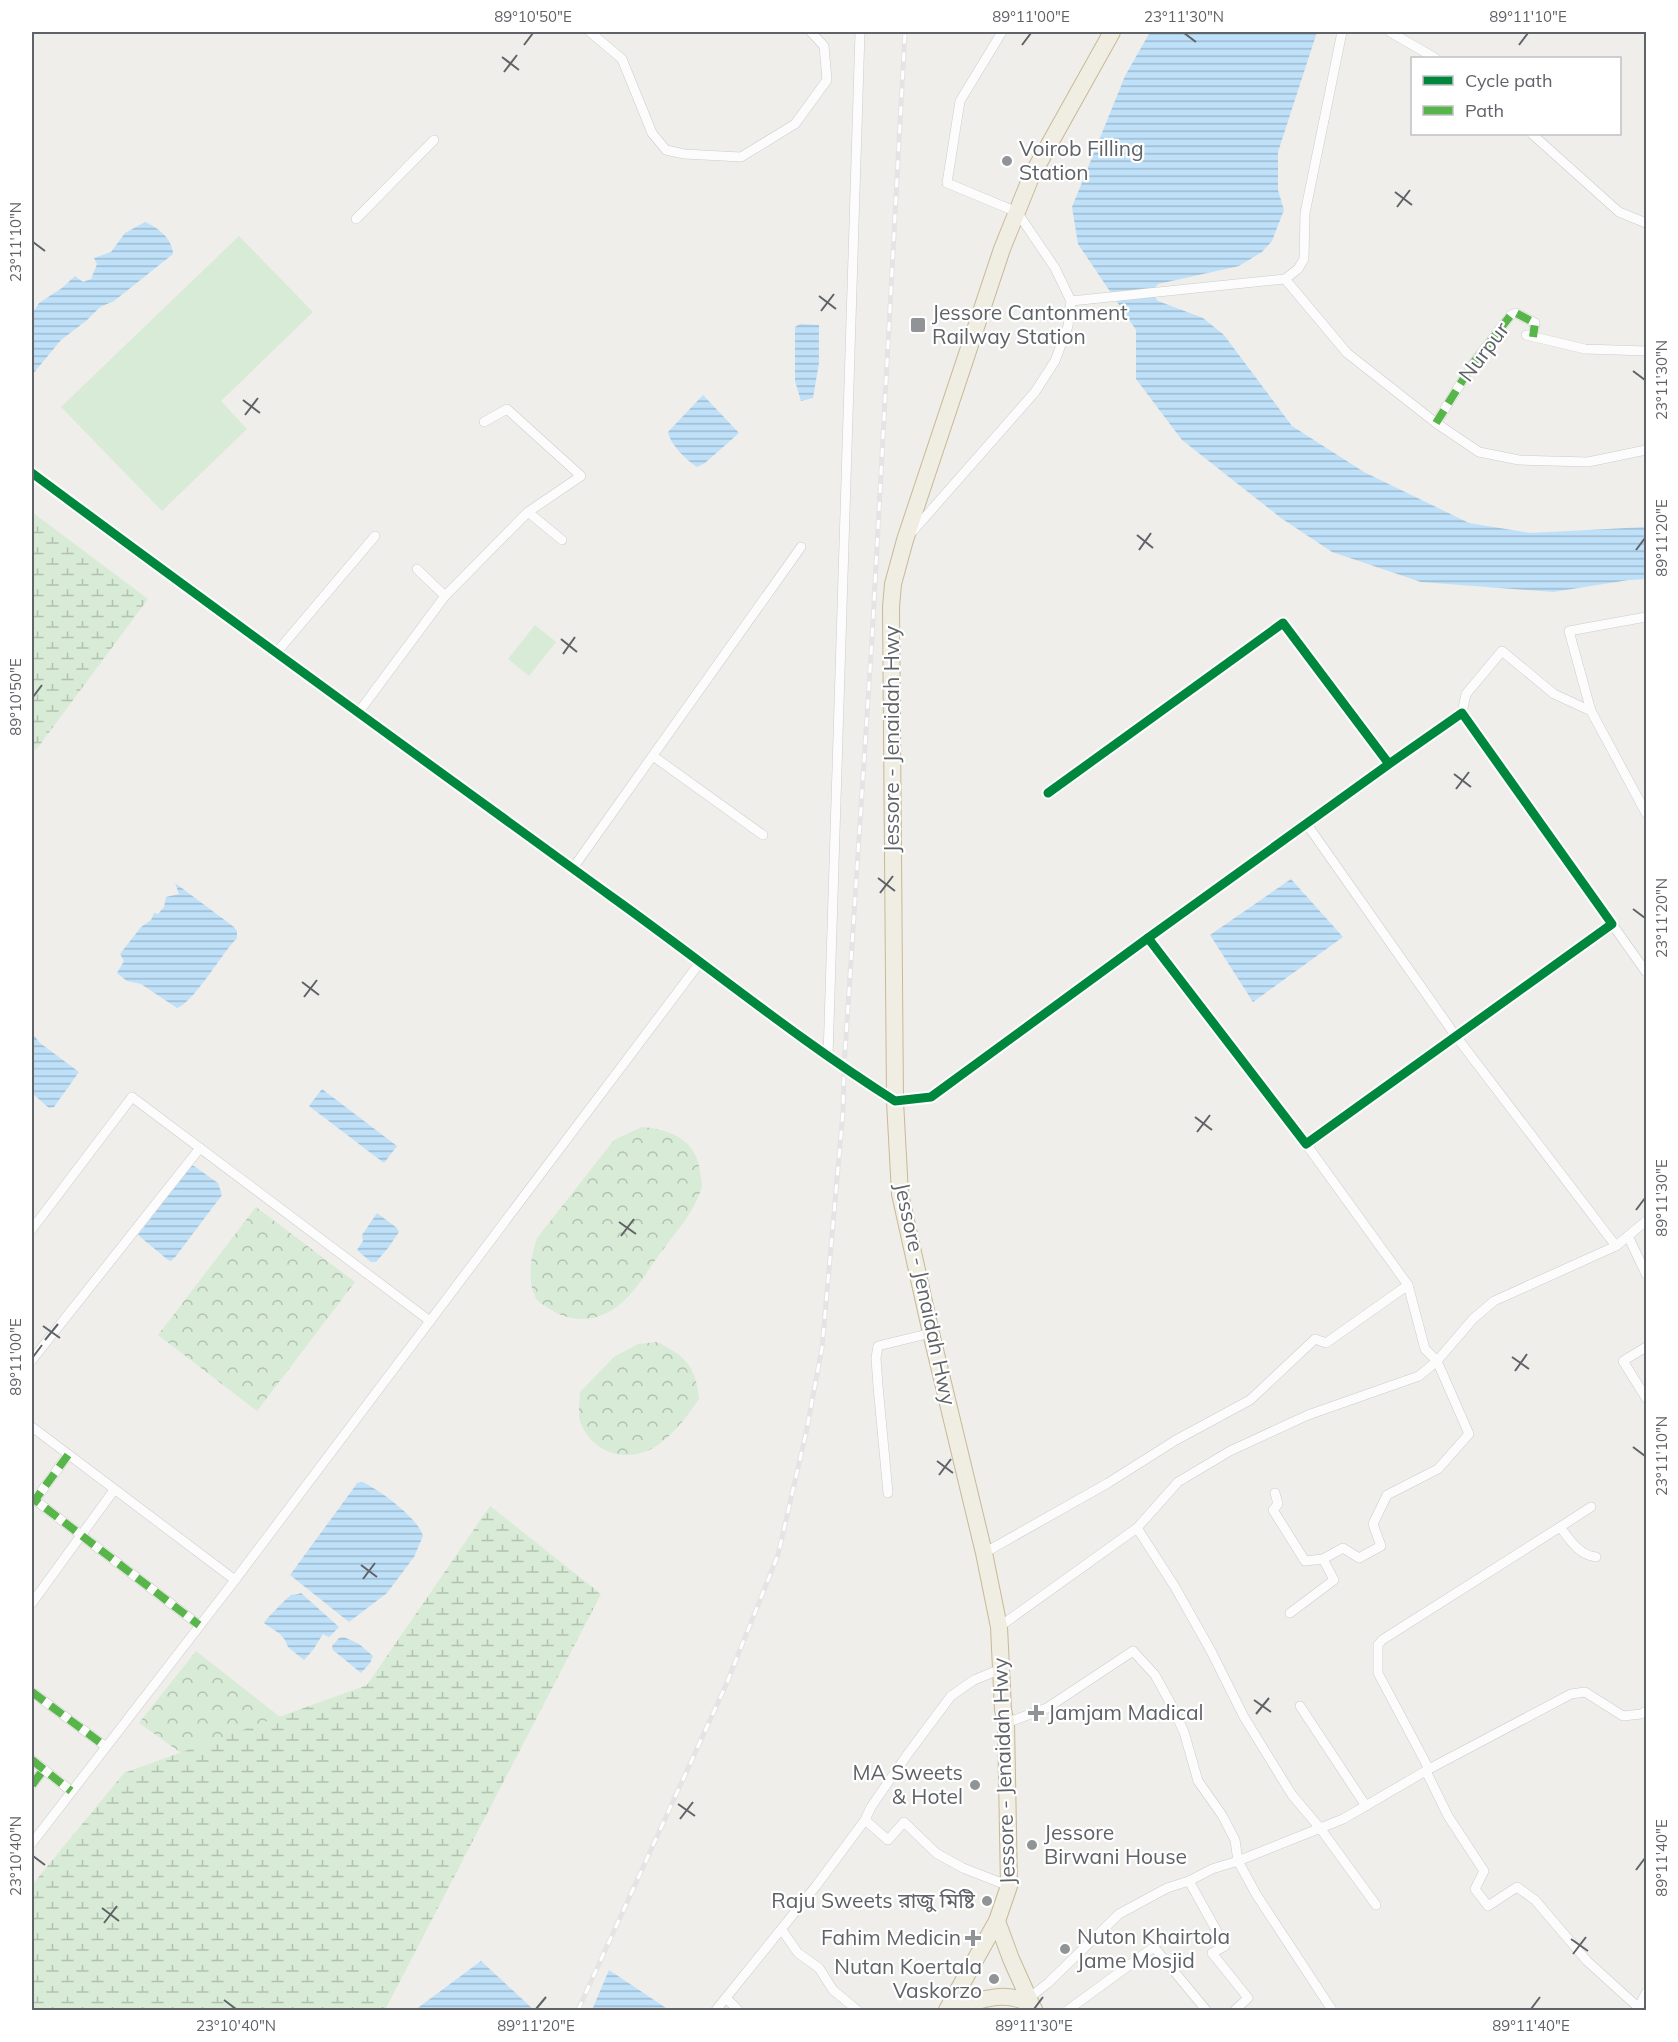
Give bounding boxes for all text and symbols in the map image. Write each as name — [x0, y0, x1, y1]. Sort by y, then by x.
text: 89°10'50"E — [494, 7, 572, 26]
text: 89°11'00"E — [992, 7, 1070, 26]
text: 23°11'30"N — [1144, 7, 1224, 26]
text: 89°11'10"E — [1489, 7, 1567, 26]
legend — [1411, 57, 1621, 135]
text: Cycle path — [1465, 69, 1552, 92]
text: Path — [1465, 99, 1504, 122]
place label: Voirob Filling Station — [1019, 135, 1144, 185]
marker: Voirob Filling Station — [1000, 154, 1014, 168]
text: 23°11'10"N — [6, 202, 25, 282]
place label: Jessore Cantonment Railway Station — [932, 299, 1128, 349]
marker: Jessore Cantonment Railway Station — [909, 316, 927, 334]
street label: Nurpur — [1452, 316, 1514, 386]
text: 23°11'30"N — [1652, 340, 1671, 420]
text: 89°11'20"E — [1652, 499, 1671, 577]
street label: Jessore - Jenaidah Hwy — [878, 626, 904, 852]
text: 89°10'50"E — [6, 658, 25, 736]
text: 23°11'20"N — [1652, 878, 1671, 958]
text: 89°11'30"E — [1652, 1159, 1671, 1237]
street label: Jessore - Jenaidah Hwy — [890, 1180, 962, 1408]
text: 89°11'00"E — [6, 1318, 25, 1396]
text: 23°11'10"N — [1652, 1416, 1671, 1496]
street label: Jessore - Jenaidah Hwy — [986, 1657, 1020, 1885]
place label: Jamjam Madical — [1048, 1699, 1204, 1725]
marker: Jamjam Madical — [1029, 1706, 1043, 1720]
place label: MA Sweets & Hotel — [852, 1759, 963, 1809]
marker: MA Sweets & Hotel — [968, 1778, 982, 1792]
text: 23°10'40"N — [6, 1816, 25, 1896]
place label: Jessore Birwani House — [1044, 1819, 1187, 1869]
text: 89°11'40"E — [1652, 1819, 1671, 1897]
marker: Jessore Birwani House — [1025, 1838, 1039, 1852]
place label: Raju Sweets রাজু মিষ্টি — [771, 1887, 976, 1913]
marker: Raju Sweets রাজু মিষ্টি — [980, 1894, 994, 1908]
place label: Nuton Khairtola Jame Mosjid — [1077, 1923, 1230, 1973]
place label: Fahim Medicin — [821, 1924, 961, 1950]
marker: Fahim Medicin — [966, 1931, 980, 1945]
marker: Nuton Khairtola Jame Mosjid — [1058, 1942, 1072, 1956]
place label: Nutan Koertala Vaskorzo — [834, 1953, 982, 2003]
marker: Nutan Koertala Vaskorzo — [987, 1972, 1001, 1986]
text: 23°10'40"N — [196, 2016, 276, 2035]
text: 89°11'20"E — [497, 2016, 575, 2035]
text: 89°11'30"E — [995, 2016, 1073, 2035]
text: 89°11'40"E — [1492, 2016, 1570, 2035]

